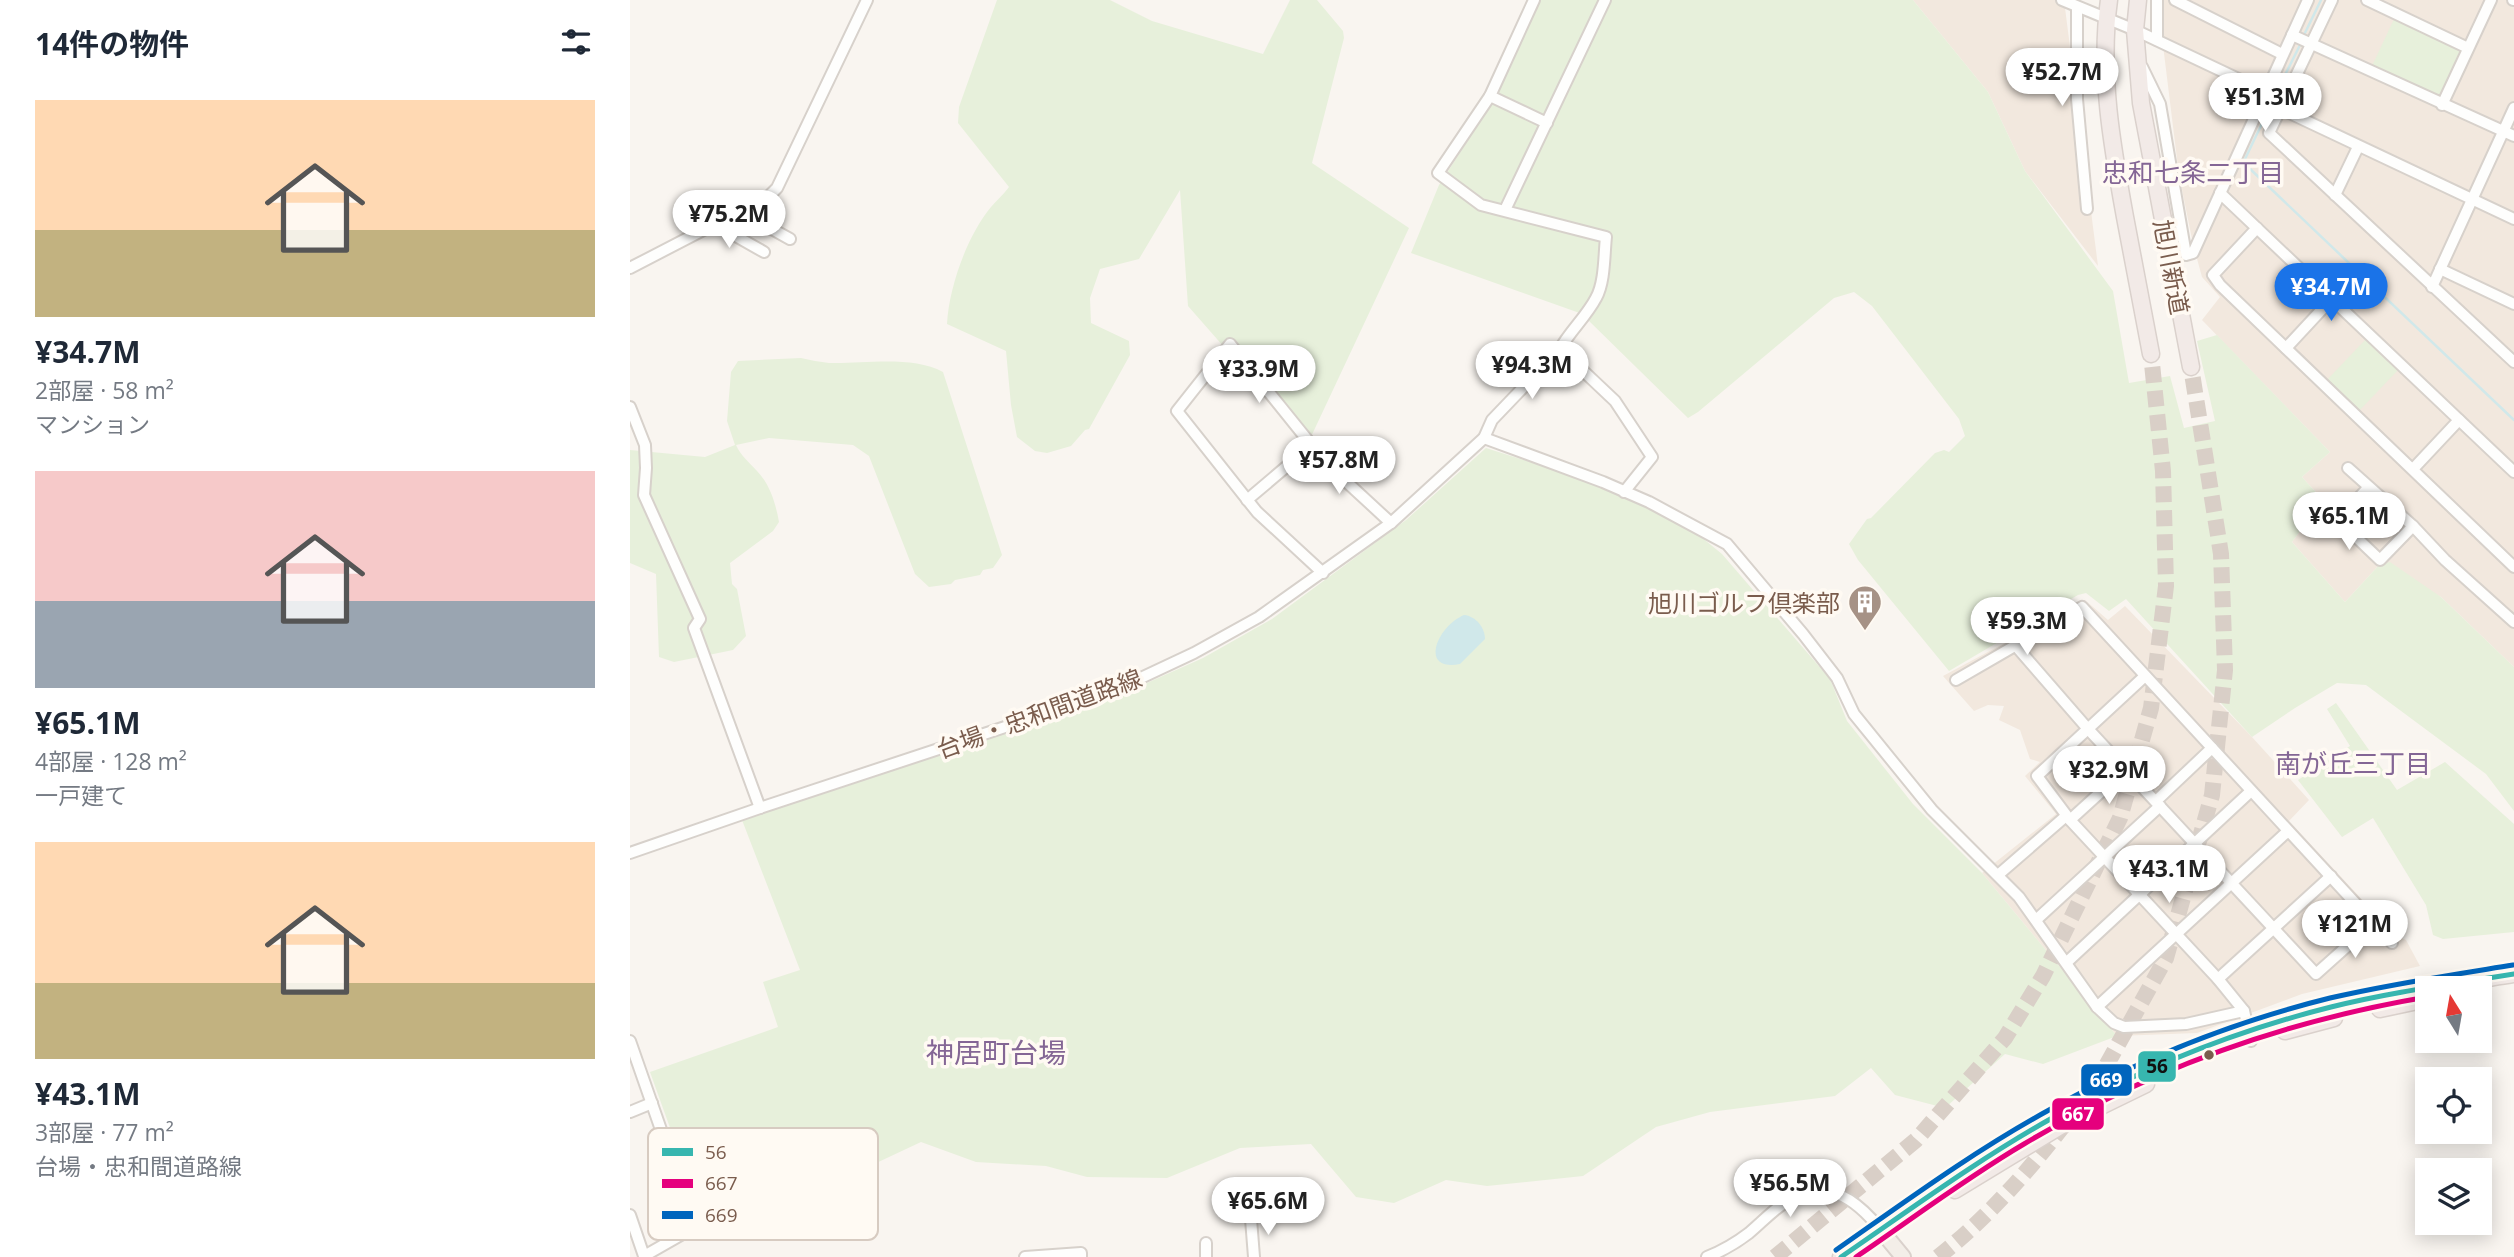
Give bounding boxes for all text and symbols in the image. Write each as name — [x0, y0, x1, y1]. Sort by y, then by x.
text: 14件の物件 — [35, 23, 189, 64]
icon: filters — [557, 23, 595, 61]
pin: ¥52.7M — [2005, 48, 2119, 108]
text: ¥52.7M — [2022, 55, 2102, 87]
pin: ¥51.3M — [2208, 74, 2322, 133]
text: ¥51.3M — [2225, 80, 2305, 112]
icon: home — [252, 145, 378, 271]
district label: 忠和七条二丁目 — [2102, 154, 2284, 190]
pin: ¥75.2M — [672, 190, 786, 250]
text: ¥75.2M — [689, 197, 769, 229]
street label: 旭川新道 — [2147, 217, 2197, 317]
pin: ¥34.7M — [2274, 264, 2388, 323]
text: ¥34.7M — [2291, 270, 2371, 302]
text: ¥34.7M — [35, 331, 140, 372]
pin: ¥94.3M — [1475, 342, 1589, 401]
pin: ¥33.9M — [1202, 346, 1316, 405]
text: ¥94.3M — [1492, 348, 1572, 380]
text: ¥33.9M — [1219, 352, 1299, 384]
text: 2部屋 · 58 m² — [35, 374, 174, 406]
text: マンション — [35, 408, 150, 440]
pin: ¥57.8M — [1282, 436, 1396, 496]
text: ¥57.8M — [1299, 443, 1379, 475]
pin: ¥65.1M — [2292, 492, 2406, 552]
text: ¥65.1M — [2309, 499, 2389, 531]
icon: home — [252, 516, 378, 642]
building icon: 旭川ゴルフ倶楽部 — [1846, 583, 1884, 632]
place label: 旭川ゴルフ倶楽部 — [1648, 586, 1840, 619]
pin: ¥59.3M — [1970, 598, 2084, 657]
text: ¥59.3M — [1987, 604, 2067, 636]
street label: 台場・忠和間道路線 — [932, 661, 1146, 765]
text: ¥65.1M — [35, 702, 140, 743]
text: 4部屋 · 128 m² — [35, 745, 187, 777]
district label: 南が丘三丁目 — [2275, 745, 2431, 781]
pin: ¥32.9M — [2052, 746, 2166, 806]
text: ¥32.9M — [2069, 753, 2149, 785]
text: 一戸建て — [35, 779, 127, 811]
pin: ¥43.1M — [2112, 846, 2226, 905]
text: ¥43.1M — [2129, 852, 2209, 884]
icon: home — [252, 887, 378, 1013]
pin: ¥121M — [2306, 900, 2404, 960]
text: ¥121M — [2318, 907, 2392, 939]
north arrow — [2415, 976, 2492, 1054]
map controls — [2415, 976, 2492, 1235]
district label: 神居町台場 — [926, 1033, 1066, 1071]
unlabelled marker — [2202, 1048, 2216, 1062]
line badge: 56 — [2137, 1050, 2177, 1083]
text: 56 — [2146, 1053, 2168, 1079]
line badge: 669 — [2080, 1063, 2133, 1097]
text: 669 — [2090, 1067, 2122, 1093]
button: locate — [2415, 1067, 2492, 1144]
text: ¥43.1M — [35, 1073, 140, 1114]
line badge: 667 — [2051, 1097, 2105, 1131]
text: 667 — [2062, 1101, 2094, 1127]
text: 3部屋 · 77 m² — [35, 1116, 174, 1148]
legend — [648, 1128, 878, 1240]
text: 56 — [705, 1139, 727, 1165]
text: 台場・忠和間道路線 — [35, 1150, 242, 1182]
button: layers — [2415, 1158, 2492, 1235]
pin: ¥56.5M — [1733, 1160, 1847, 1219]
text: ¥56.5M — [1750, 1166, 1830, 1198]
text: 667 — [705, 1170, 738, 1196]
pin: ¥65.6M — [1211, 1178, 1325, 1237]
text: ¥65.6M — [1228, 1184, 1308, 1216]
text: 669 — [705, 1202, 738, 1228]

